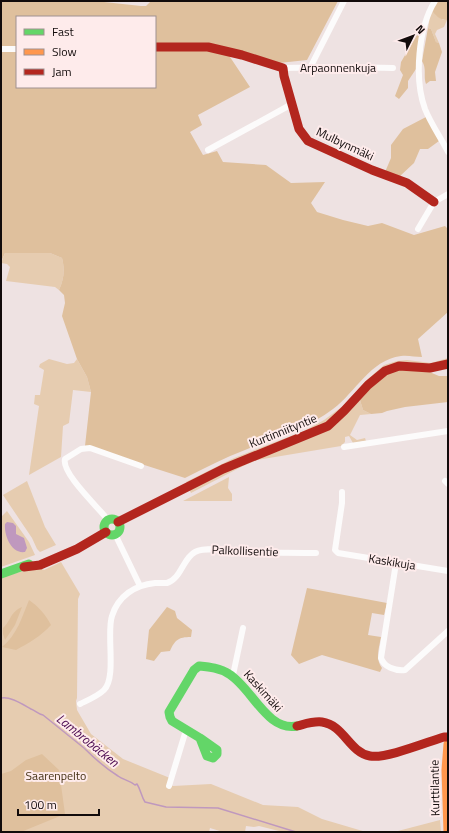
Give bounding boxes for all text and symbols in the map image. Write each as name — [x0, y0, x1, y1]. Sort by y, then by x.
legend — [16, 16, 156, 88]
north arrow — [393, 16, 433, 56]
text: N — [412, 21, 429, 37]
text: Fast — [52, 22, 75, 41]
text: Slow — [52, 42, 77, 61]
street label: Arpaonnenkuja — [300, 58, 376, 77]
text: Jam — [52, 62, 72, 81]
street label: Mulbynmäki — [313, 122, 377, 165]
street label: Kurtinniityntie — [246, 408, 320, 453]
street label: Palkollisentie — [211, 540, 279, 561]
street label: Kaskikuja — [367, 548, 417, 575]
street label: Kaskimäki — [239, 665, 288, 716]
water label: Lambrobäcken — [52, 709, 124, 772]
street label: Kurttilantie — [425, 760, 444, 816]
park label: Saarenpelto — [26, 766, 86, 785]
scale bar — [18, 791, 99, 817]
text: 100 m — [24, 795, 57, 814]

